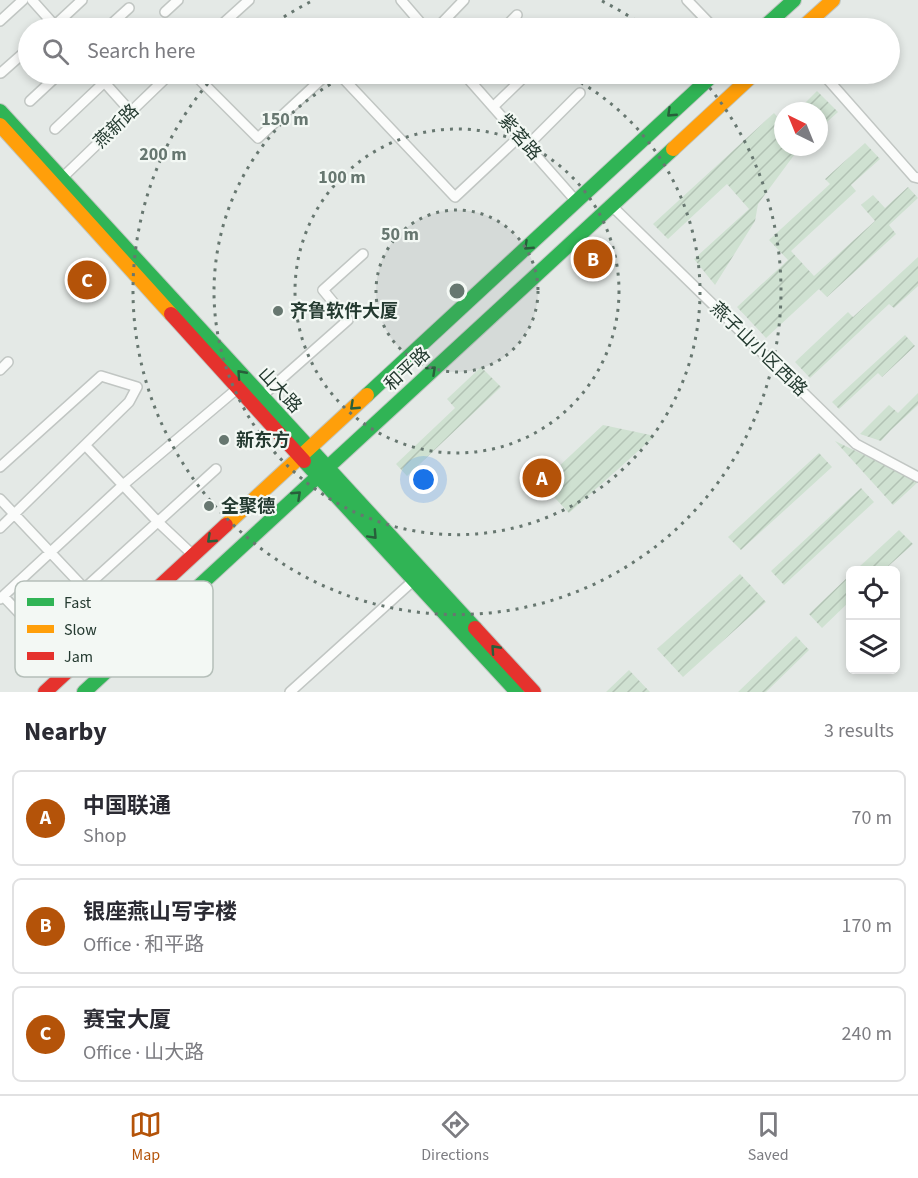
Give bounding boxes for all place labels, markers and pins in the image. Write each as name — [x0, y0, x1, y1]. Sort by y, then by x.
pin: B — [574, 236, 612, 282]
pin: C — [68, 258, 106, 302]
centre of rings — [447, 281, 467, 301]
place label: 齐鲁软件大厦 — [290, 299, 398, 324]
marker: 齐鲁软件大厦 — [271, 304, 285, 318]
place label: 新东方 — [236, 428, 290, 453]
marker: 新东方 — [217, 433, 231, 447]
pin: A — [522, 456, 562, 500]
place label: 全聚德 — [221, 494, 275, 519]
marker: 全聚德 — [202, 499, 216, 513]

